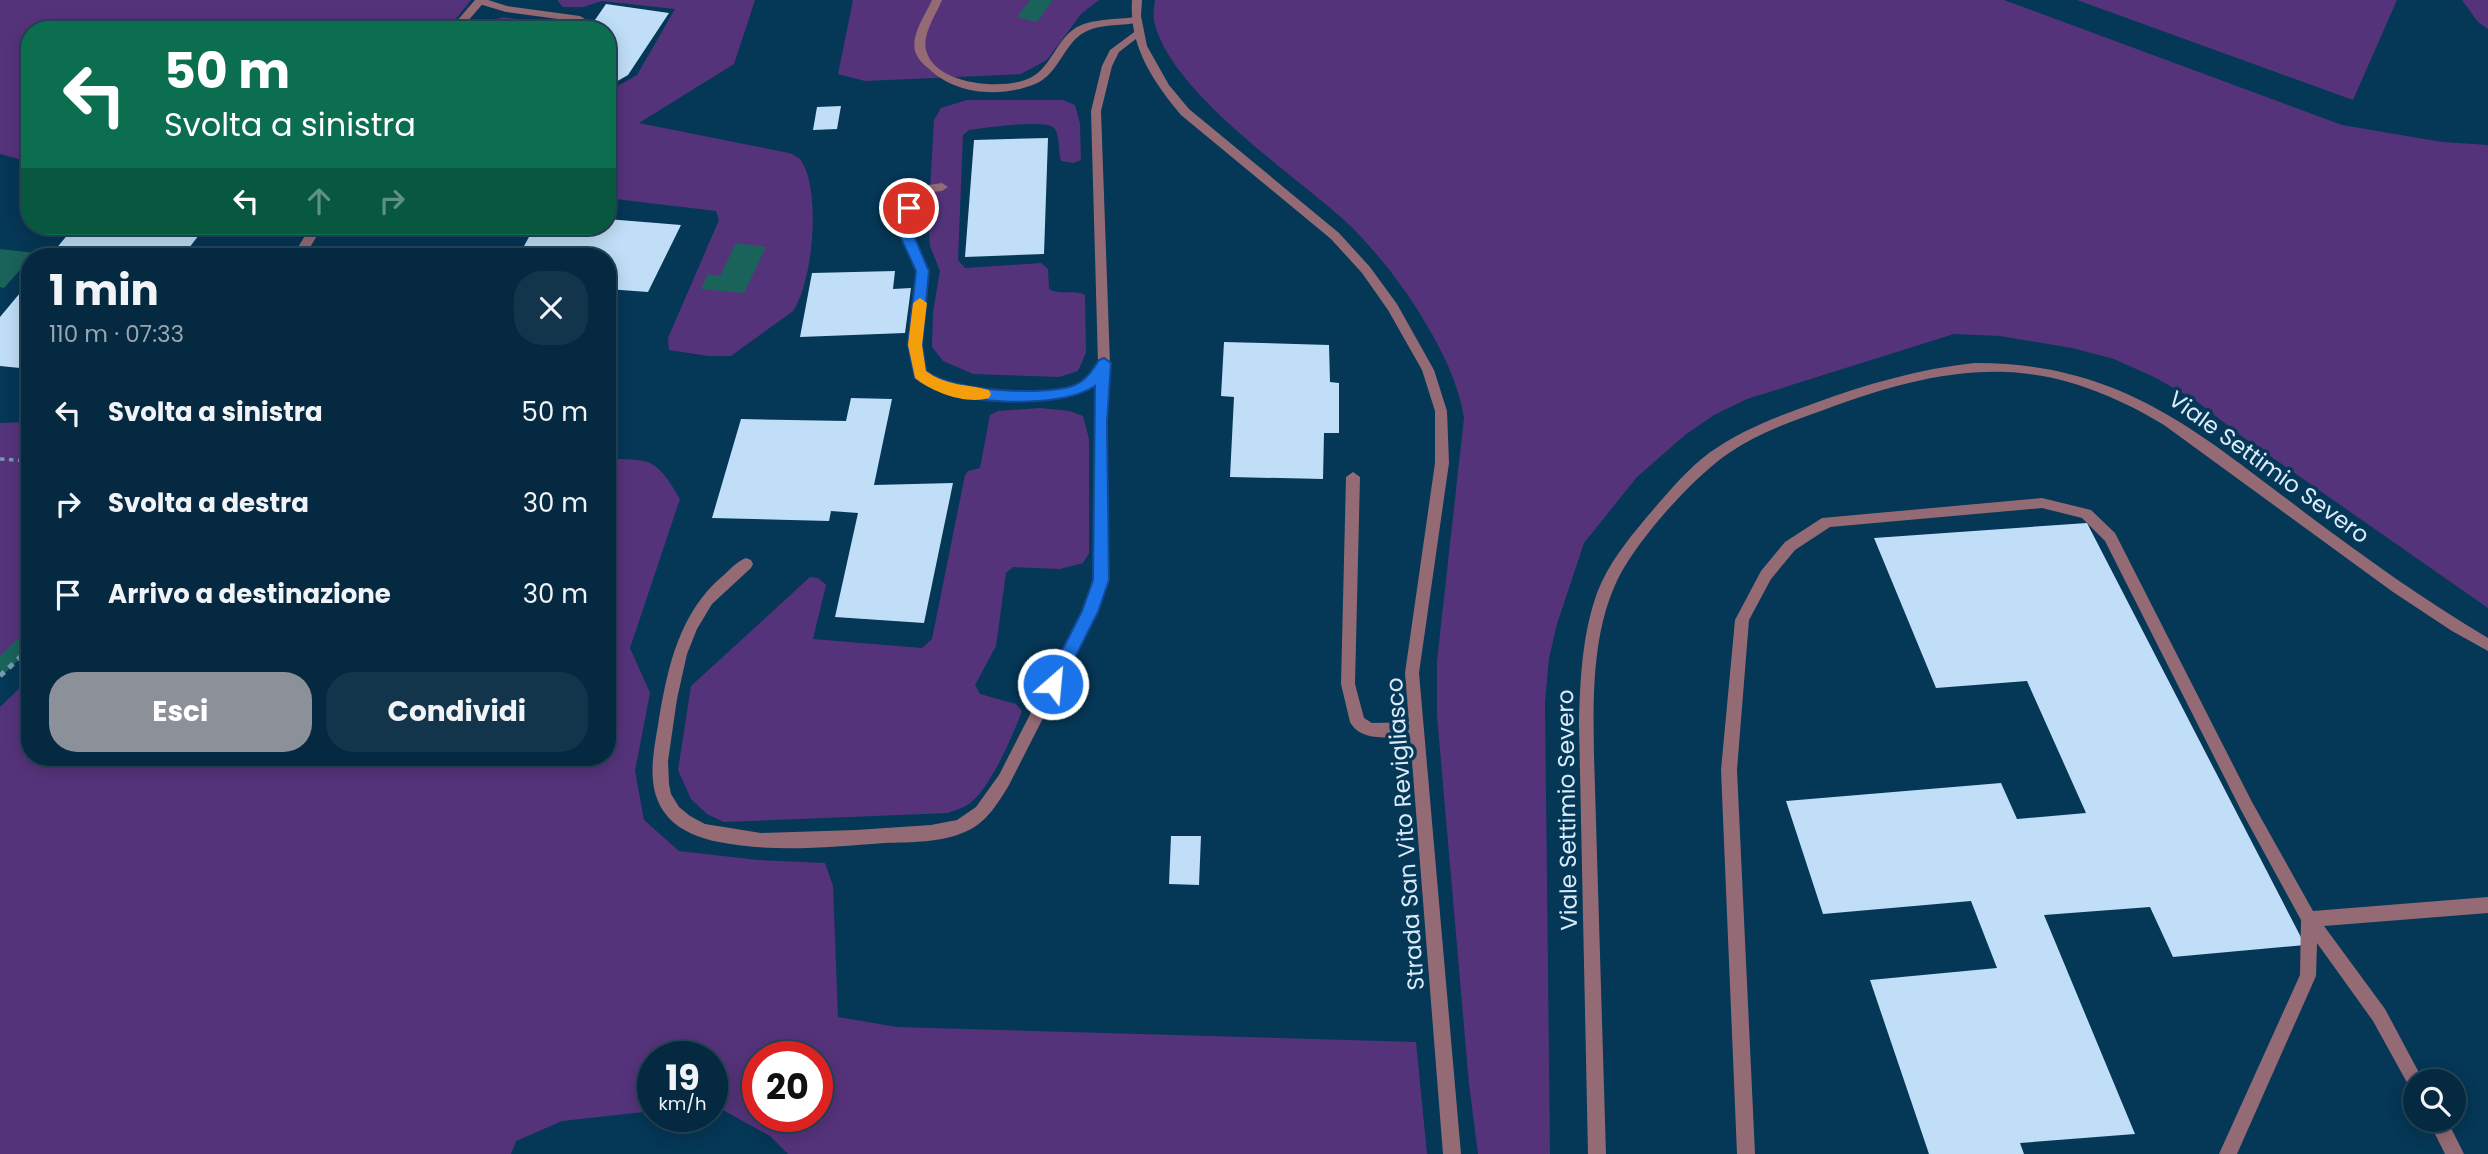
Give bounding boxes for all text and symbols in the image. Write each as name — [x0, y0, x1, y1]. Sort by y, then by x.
text: 50 m — [164, 37, 290, 105]
icon: left — [49, 49, 140, 140]
text: Svolta a sinistra — [164, 102, 416, 147]
pin — [879, 178, 939, 238]
icon: left — [227, 182, 265, 220]
icon: ahead — [300, 182, 338, 220]
icon: right — [373, 182, 411, 220]
icon: arrive — [890, 189, 928, 227]
text: 1 min — [49, 261, 159, 320]
button: close — [514, 271, 588, 345]
text: 110 m · 07:33 — [49, 318, 184, 350]
street label: Viale Settimio Severo — [2162, 383, 2376, 551]
icon: left — [49, 394, 87, 432]
text: Svolta a sinistra — [108, 394, 323, 430]
text: 50 m — [522, 394, 588, 430]
icon: right — [49, 485, 87, 523]
text: Svolta a destra — [108, 485, 309, 521]
text: 30 m — [523, 485, 588, 521]
icon: arrive — [49, 576, 87, 614]
text: Arrivo a destinazione — [108, 576, 391, 612]
text: 30 m — [523, 576, 588, 612]
position arrow — [1016, 647, 1090, 721]
button: Esci — [49, 672, 312, 752]
button: Condividi — [326, 672, 588, 752]
street label: Strada San Vito Revigliasco — [1378, 677, 1432, 991]
street label: Viale Settimio Severo — [1549, 689, 1585, 931]
speed limit sign: 20 — [742, 1041, 833, 1132]
text: 19 — [665, 1053, 700, 1102]
map controls — [2403, 1069, 2466, 1132]
button: search — [2403, 1069, 2466, 1132]
text: km/h — [659, 1091, 706, 1116]

